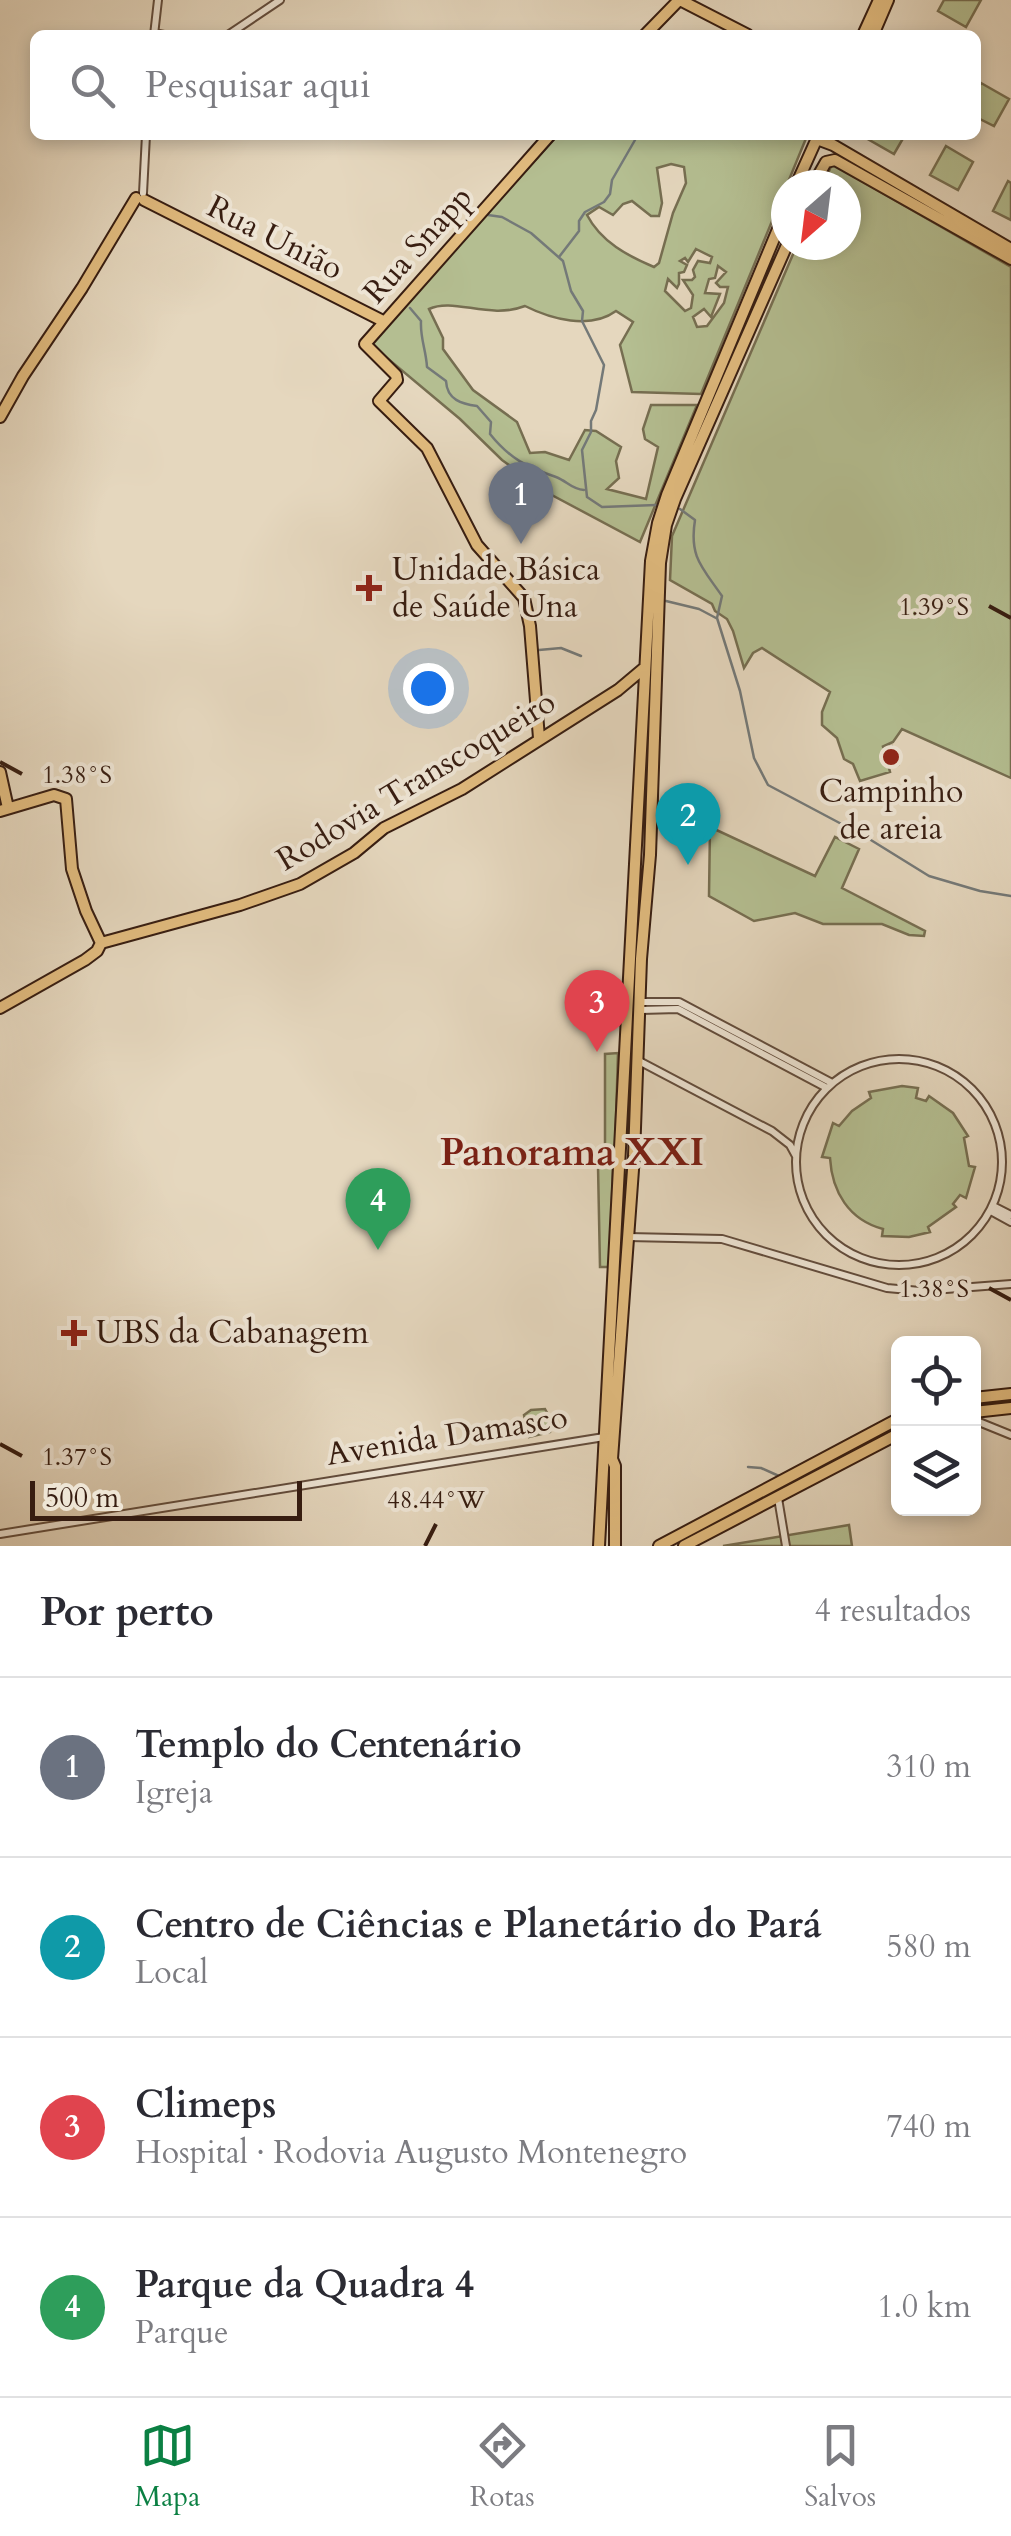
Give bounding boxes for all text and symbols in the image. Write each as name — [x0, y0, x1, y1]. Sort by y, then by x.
search box — [30, 30, 981, 140]
icon: search — [65, 58, 120, 113]
text: Pesquisar aqui — [145, 59, 371, 111]
north arrow — [771, 170, 861, 260]
street label: Rua Snapp — [353, 177, 483, 313]
street label: Rua União — [200, 185, 350, 291]
pin: 1 — [488, 462, 554, 544]
place label: Unidade Básica de Saúde Una — [392, 548, 600, 629]
marker: Unidade Básica de Saúde Una — [356, 575, 382, 601]
text: 1.39°S — [899, 590, 969, 624]
your location — [403, 663, 454, 714]
street label: Rodovia Transcoqueiro — [268, 680, 564, 882]
marker: Campinho de areia — [880, 746, 902, 768]
text: 1.38°S — [42, 758, 112, 792]
place label: Campinho de areia — [819, 770, 963, 851]
pin: 2 — [656, 782, 720, 865]
pin: 3 — [564, 970, 630, 1052]
district label: Panorama XXI — [440, 1127, 704, 1179]
pin: 4 — [346, 1168, 410, 1250]
text: 1.38°S — [899, 1272, 969, 1306]
place label: UBS da Cabanagem — [96, 1311, 369, 1355]
marker: UBS da Cabanagem — [61, 1320, 87, 1346]
map controls — [891, 1336, 981, 1516]
button: locate — [891, 1336, 981, 1426]
street label: Avenida Damasco — [323, 1395, 571, 1477]
button: layers — [891, 1426, 981, 1516]
text: 1.37°S — [42, 1440, 112, 1474]
scale bar — [30, 1476, 302, 1520]
text: 500 m — [45, 1479, 119, 1517]
text: 48.44°W — [387, 1483, 485, 1517]
text: Por perto — [40, 1583, 214, 1640]
text: 4 resultados — [814, 1589, 971, 1633]
text: Templo do Centenário — [135, 1719, 522, 1771]
text: 1 — [64, 1745, 81, 1789]
text: 310 m — [886, 1745, 971, 1789]
text: Igreja — [135, 1771, 213, 1815]
text: Centro de Ciências e Planetário do Pará — [135, 1899, 822, 1951]
text: 2 — [64, 1925, 81, 1969]
text: 580 m — [886, 1925, 971, 1969]
text: Local — [135, 1951, 208, 1995]
text: Climeps — [135, 2079, 276, 2131]
text: 3 — [64, 2105, 81, 2149]
text: 740 m — [886, 2105, 971, 2149]
text: Hospital · Rodovia Augusto Montenegro — [135, 2131, 687, 2175]
text: Parque da Quadra 4 — [135, 2259, 474, 2311]
text: 4 — [64, 2285, 81, 2329]
text: 1.0 km — [877, 2285, 971, 2329]
text: Parque — [135, 2311, 229, 2355]
tab: Mapa — [135, 2418, 200, 2516]
tab: Rotas — [470, 2418, 535, 2516]
tab: Salvos — [804, 2418, 876, 2516]

